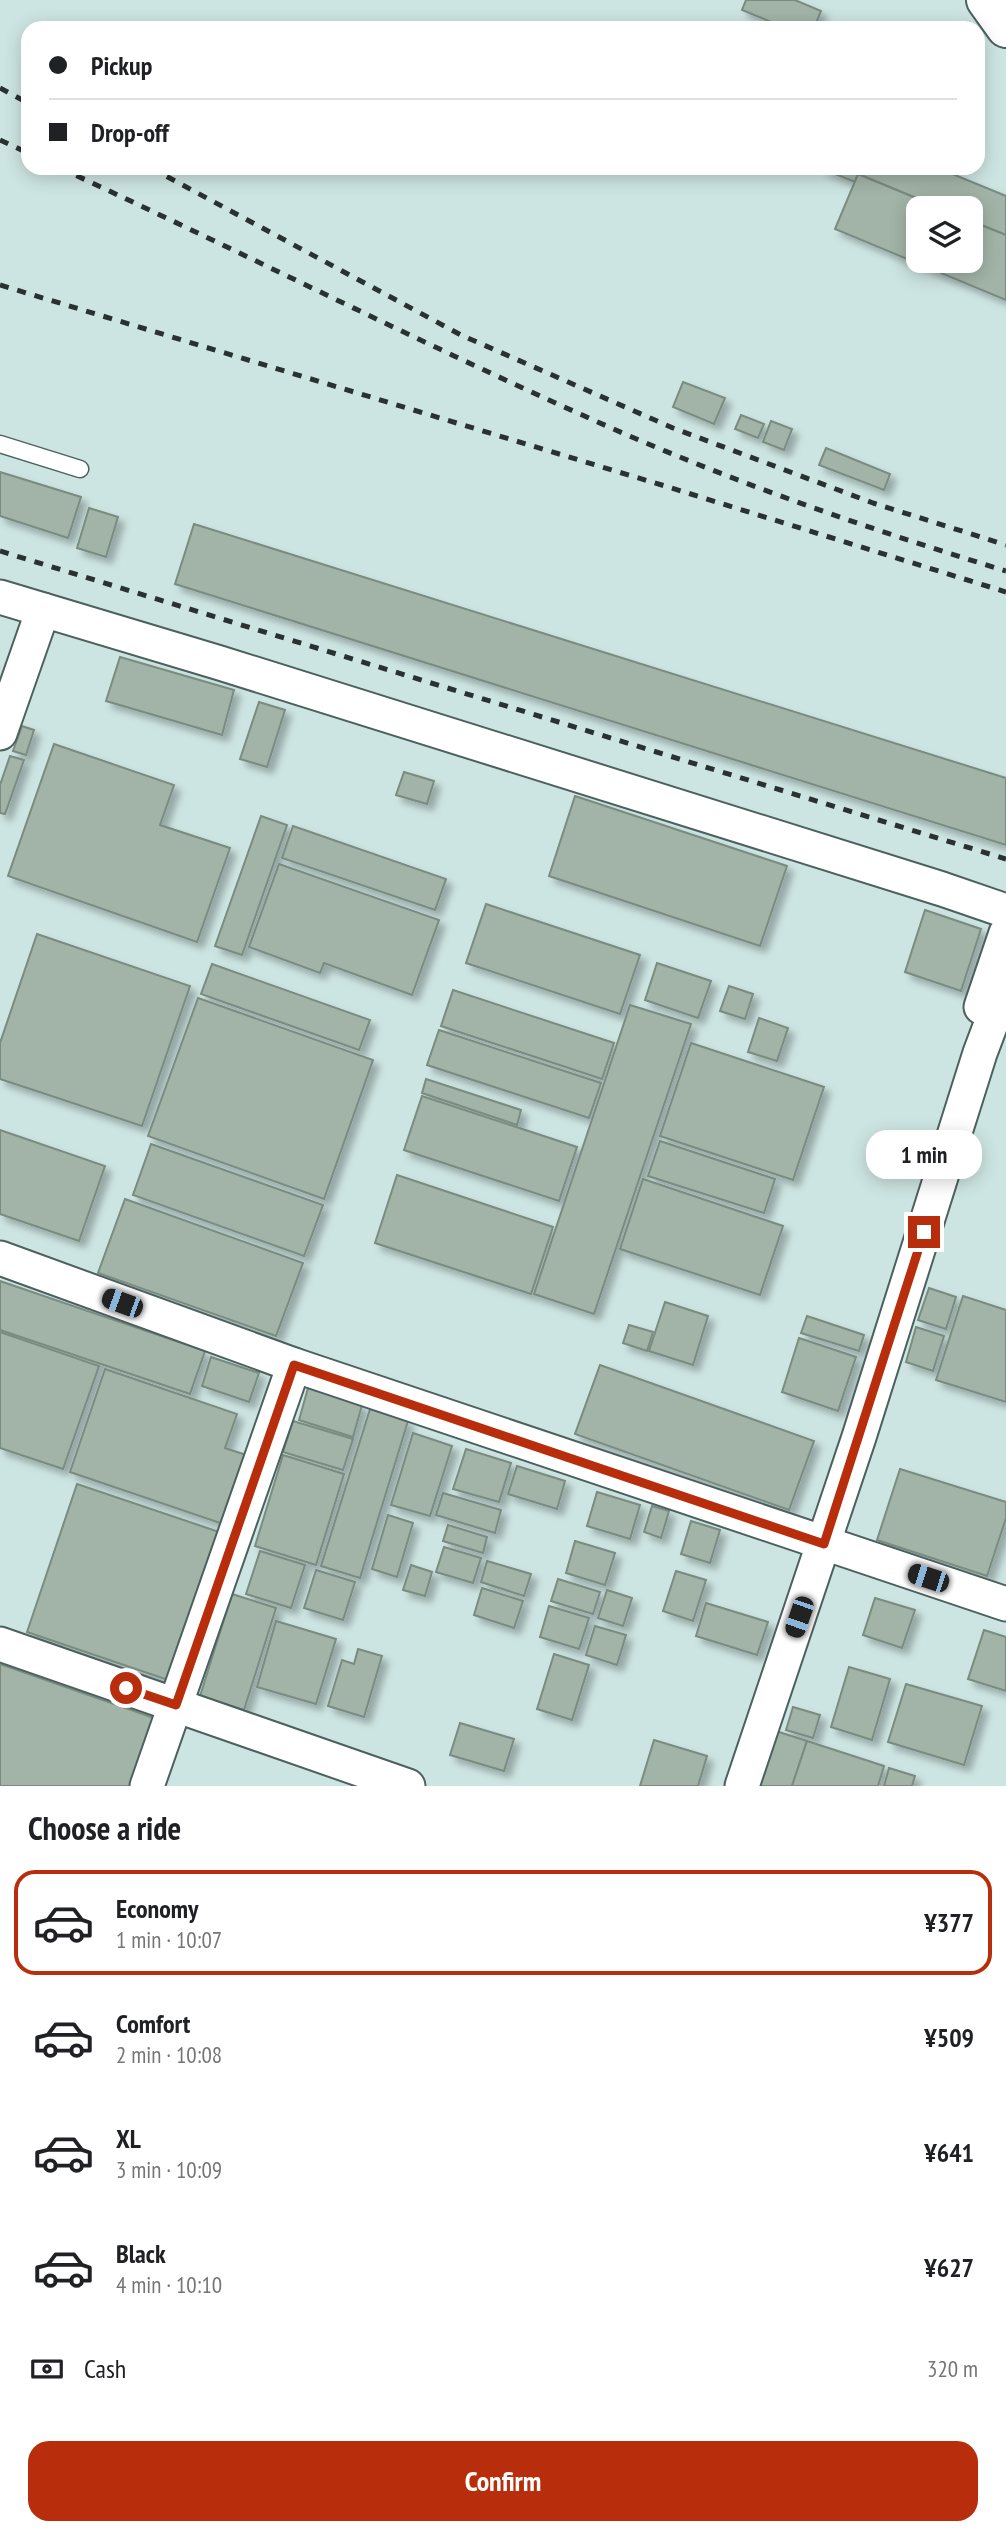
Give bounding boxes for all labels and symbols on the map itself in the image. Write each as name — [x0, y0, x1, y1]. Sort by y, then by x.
callout: 1 min — [866, 1130, 982, 1180]
route end — [908, 1216, 940, 1248]
car — [99, 1286, 146, 1320]
car — [905, 1562, 952, 1594]
car — [783, 1594, 816, 1640]
route start — [110, 1672, 142, 1704]

